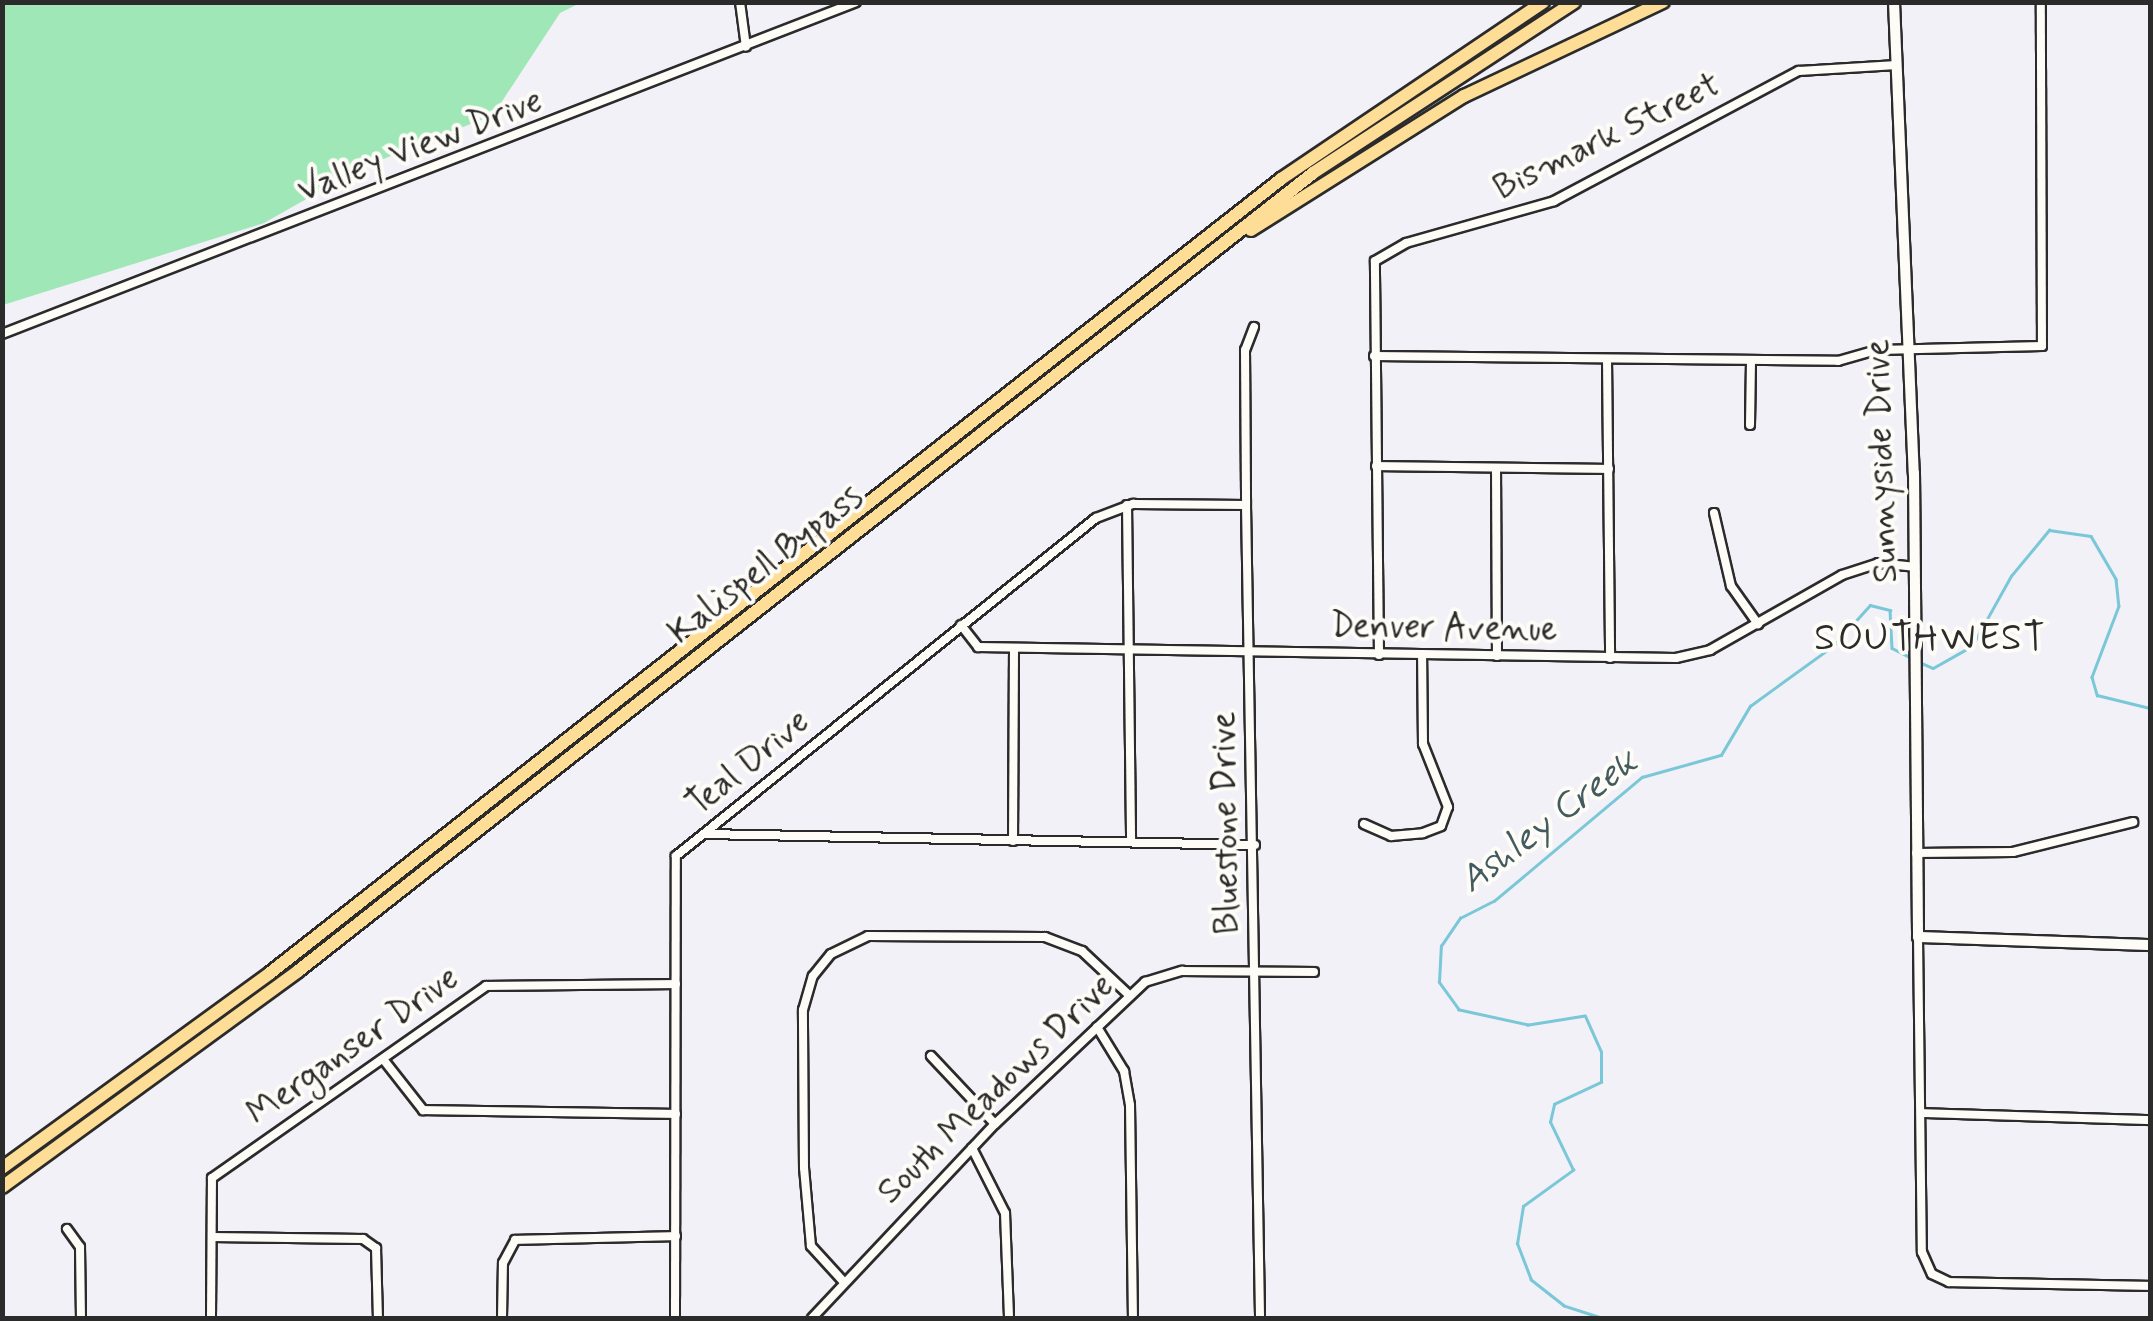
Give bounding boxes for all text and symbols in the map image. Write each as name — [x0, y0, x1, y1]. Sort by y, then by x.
street label: Bismark Street — [1488, 64, 1726, 210]
street label: Valley View Drive — [294, 81, 546, 211]
street label: Sunnyside Drive — [1857, 339, 1907, 583]
street label: Kalispell Bypass — [659, 475, 873, 655]
street label: Denver Avenue — [1332, 605, 1556, 651]
district label: SOUTHWEST — [1810, 616, 2052, 662]
street label: Teal Drive — [679, 702, 817, 824]
street label: Bluestone Drive — [1203, 713, 1249, 933]
water label: Ashley Creek — [1452, 741, 1646, 903]
street label: Merganser Drive — [239, 957, 467, 1135]
street label: South Meadows Drive — [870, 966, 1122, 1212]

